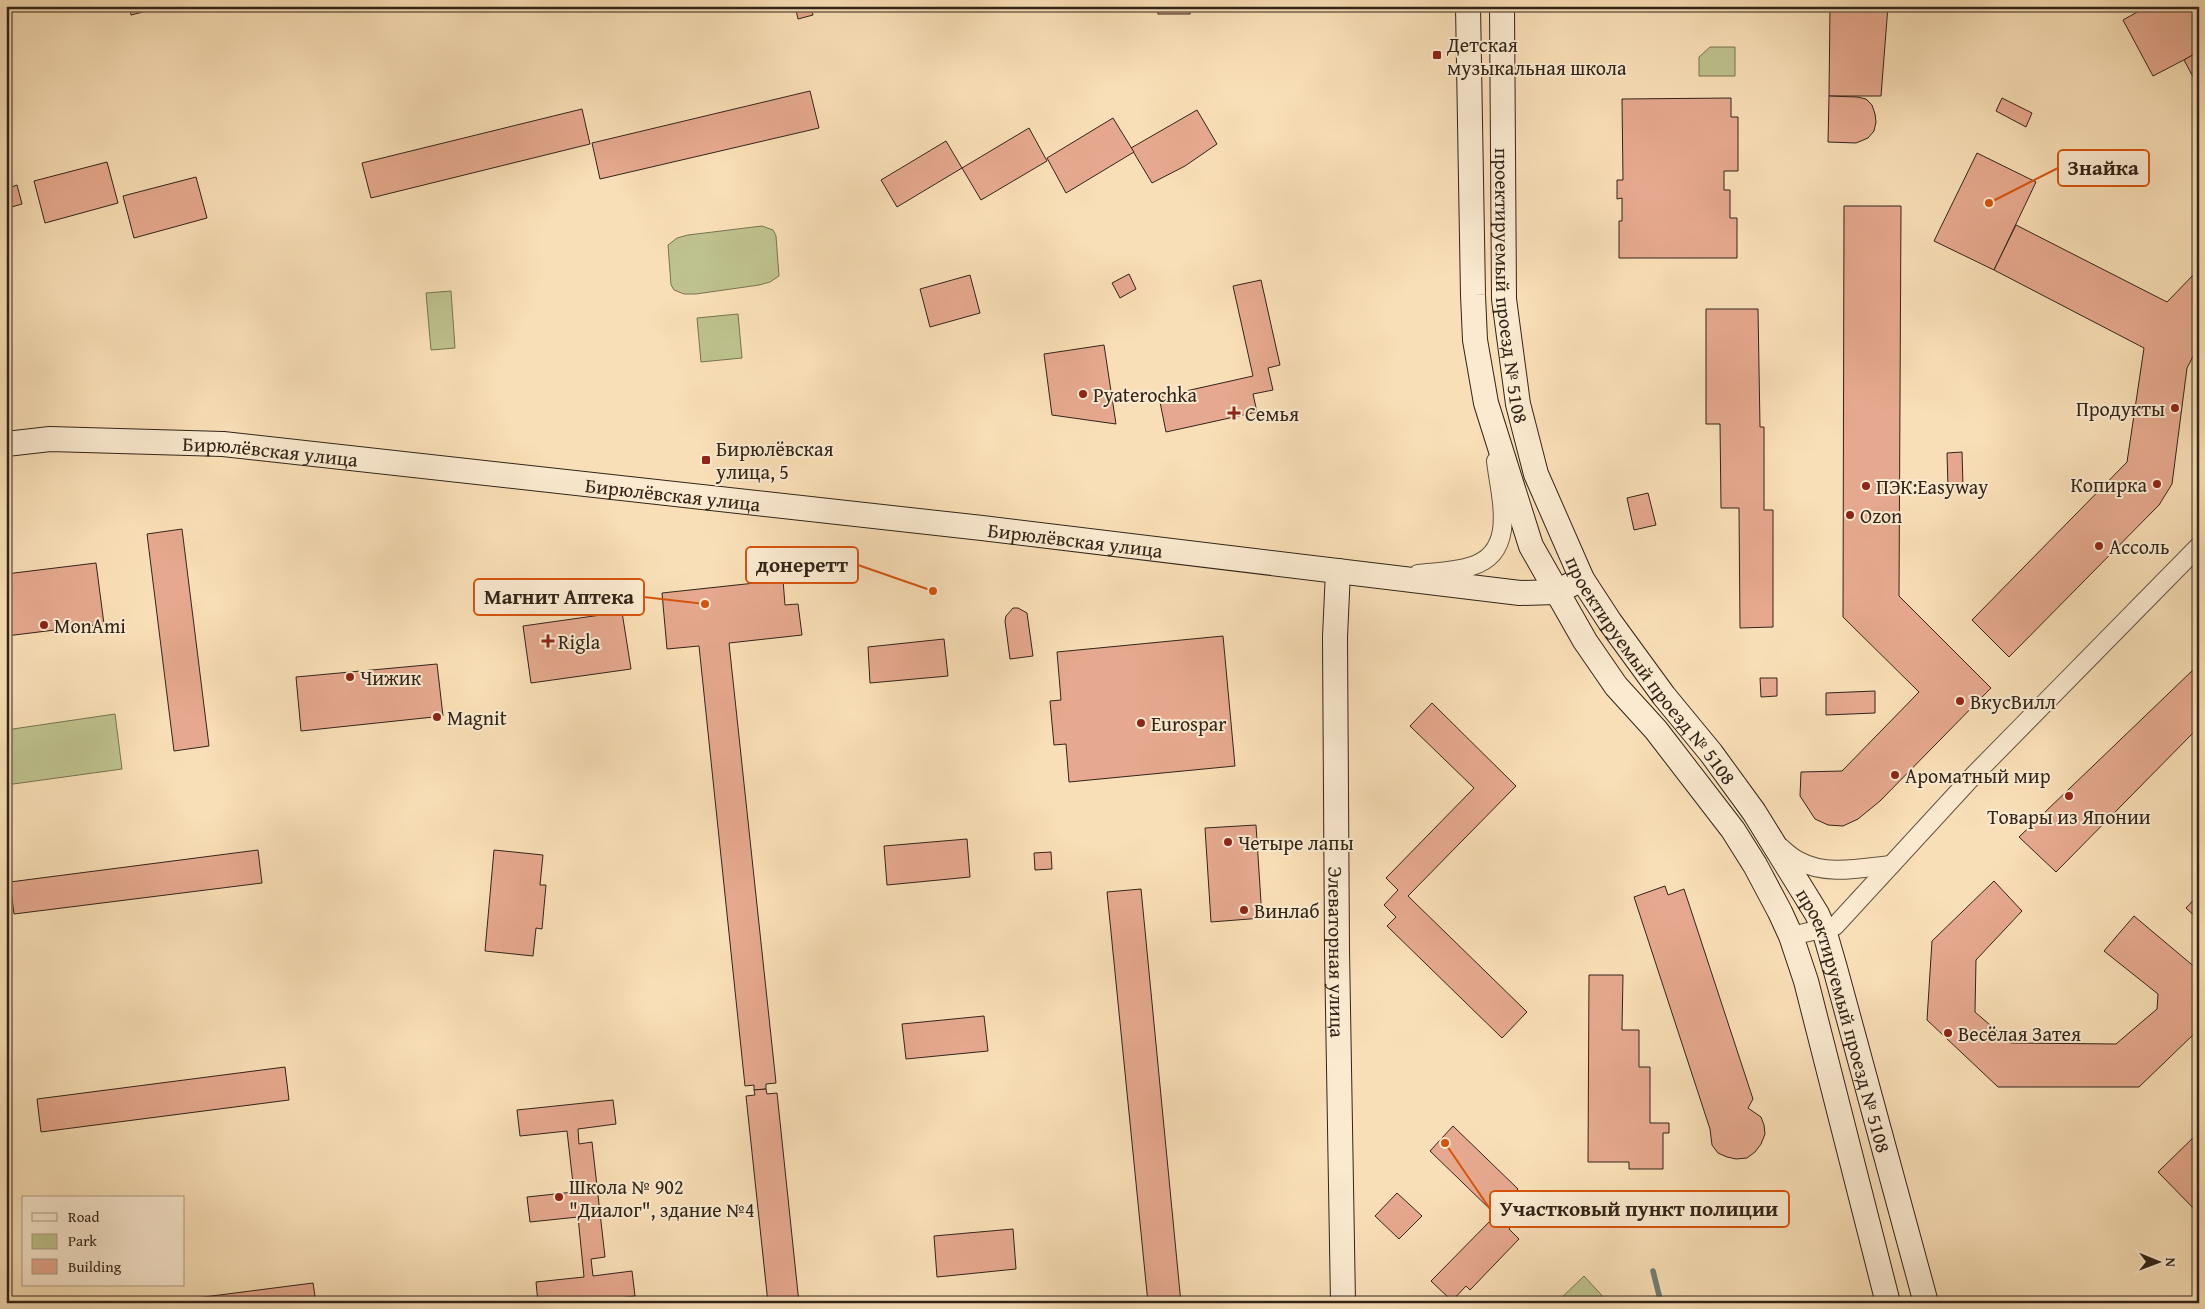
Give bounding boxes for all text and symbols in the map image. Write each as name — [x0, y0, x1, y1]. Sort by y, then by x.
place label: Детская музыкальная школа — [1446, 30, 1627, 82]
marker: Детская музыкальная школа — [1431, 49, 1443, 61]
street label: проектируемый проезд № 5108 — [1488, 148, 1537, 426]
callout: Знайка — [2058, 150, 2149, 186]
text: Знайка — [2067, 152, 2139, 183]
place label: Pyaterochka — [1093, 380, 1197, 409]
marker: Pyaterochka — [1077, 388, 1089, 400]
place label: Продукты — [2076, 394, 2165, 423]
place label: Семья — [1245, 399, 1299, 428]
marker: Продукты — [2169, 402, 2181, 414]
marker: Семья — [1227, 406, 1241, 420]
street label: Бирюлёвская улица — [182, 428, 360, 473]
place label: Бирюлёвская улица, 5 — [715, 434, 834, 486]
marker: Бирюлёвская улица, 5 — [700, 454, 712, 466]
street label: Бирюлёвская улица — [584, 470, 762, 518]
place label: Копирка — [2071, 470, 2147, 499]
place label: ПЭК:Easyway — [1876, 472, 1988, 501]
marker: Копирка — [2151, 478, 2163, 490]
marker: ПЭК:Easyway — [1860, 480, 1872, 492]
place label: Ozon — [1860, 501, 1902, 530]
marker: Ozon — [1844, 509, 1856, 521]
street label: Бирюлёвская улица — [986, 514, 1165, 564]
place label: Ассоль — [2109, 532, 2170, 561]
marker: Ассоль — [2093, 540, 2105, 552]
callout: донеретт — [746, 547, 858, 583]
text: донеретт — [756, 549, 849, 580]
street label: проектируемый проезд № 5108 — [1559, 551, 1744, 790]
callout: Магнит Аптека — [474, 579, 644, 615]
text: Магнит Аптека — [484, 581, 634, 612]
place label: MonAmi — [54, 611, 126, 640]
marker: MonAmi — [38, 619, 50, 631]
place label: Rigla — [558, 627, 601, 656]
marker: Rigla — [542, 635, 554, 647]
place label: Чижик — [360, 663, 422, 692]
marker: Чижик — [344, 671, 356, 683]
place label: ВкусВилл — [1970, 687, 2056, 716]
marker: ВкусВилл — [1954, 695, 1966, 707]
place label: Magnit — [447, 703, 507, 732]
place label: Eurospar — [1151, 709, 1227, 738]
marker: Magnit — [431, 711, 443, 723]
marker: Eurospar — [1135, 717, 1147, 729]
place label: Ароматный мир — [1905, 761, 2051, 790]
marker: Ароматный мир — [1889, 769, 1901, 781]
marker: Товары из Японии — [2063, 790, 2075, 802]
place label: Товары из Японии — [1987, 802, 2151, 831]
place label: Четыре лапы — [1238, 828, 1354, 857]
marker: Четыре лапы — [1222, 836, 1234, 848]
street label: Элеваторная улица — [1322, 866, 1353, 1038]
street label: проектируемый проезд № 5108 — [1790, 882, 1899, 1156]
place label: Винлаб — [1254, 896, 1320, 925]
marker: Винлаб — [1238, 904, 1250, 916]
place label: Весёлая Затея — [1958, 1019, 2081, 1048]
marker: Весёлая Затея — [1942, 1027, 1954, 1039]
place label: Школа № 902 "Диалог", здание №4 — [569, 1172, 755, 1224]
marker: Школа № 902 "Диалог", здание №4 — [553, 1191, 565, 1203]
callout: Участковый пункт полиции — [1490, 1191, 1789, 1227]
text: Участковый пункт полиции — [1500, 1193, 1778, 1224]
legend — [22, 1196, 185, 1286]
text: Road — [68, 1206, 99, 1227]
text: Park — [68, 1230, 97, 1251]
north arrow — [2132, 1236, 2182, 1286]
text: Building — [68, 1256, 122, 1277]
text: N — [2161, 1257, 2181, 1268]

